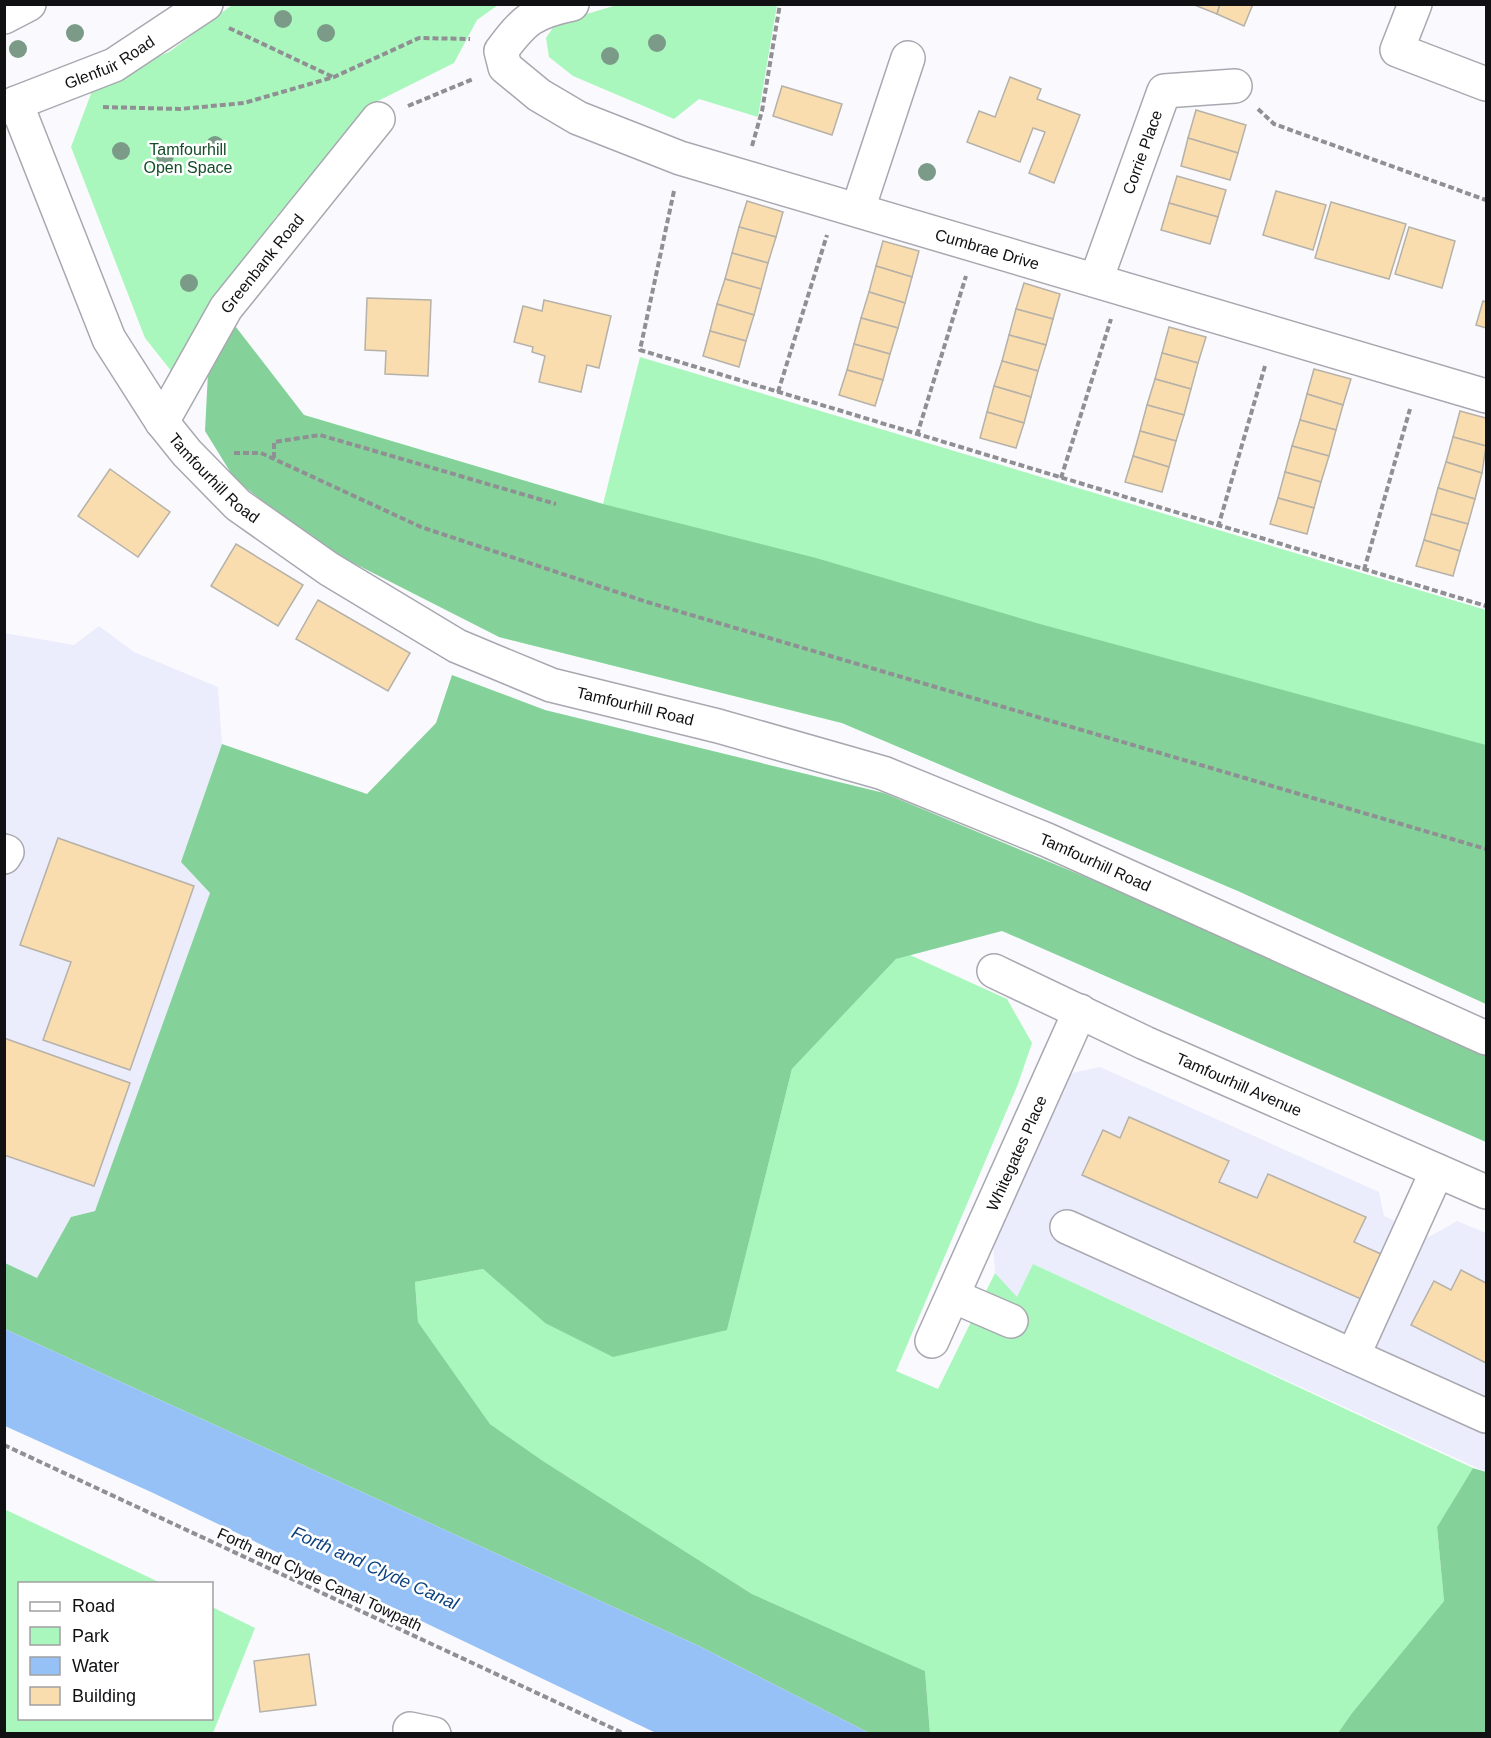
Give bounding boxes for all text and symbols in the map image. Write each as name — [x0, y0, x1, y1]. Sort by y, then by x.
street label: Glenfuir Road — [62, 33, 158, 92]
street label: Corrie Place — [1120, 108, 1165, 197]
park label: Tamfourhill Open Space — [144, 141, 233, 176]
street label: Greenbank Road — [217, 211, 307, 317]
street label: Cumbrae Drive — [933, 226, 1041, 273]
street label: Tamfourhill Road — [166, 430, 262, 526]
street label: Tamfourhill Road — [575, 684, 696, 729]
street label: Tamfourhill Road — [1037, 830, 1153, 895]
street label: Tamfourhill Avenue — [1174, 1050, 1304, 1119]
street label: Whitegates Place — [984, 1093, 1050, 1214]
water label: Forth and Clyde Canal — [289, 1522, 462, 1614]
street label: Forth and Clyde Canal Towpath — [215, 1524, 425, 1634]
legend — [18, 1582, 213, 1720]
text: Road — [72, 1596, 115, 1616]
text: Park — [72, 1626, 110, 1646]
text: Water — [72, 1656, 119, 1676]
text: Building — [72, 1686, 136, 1706]

